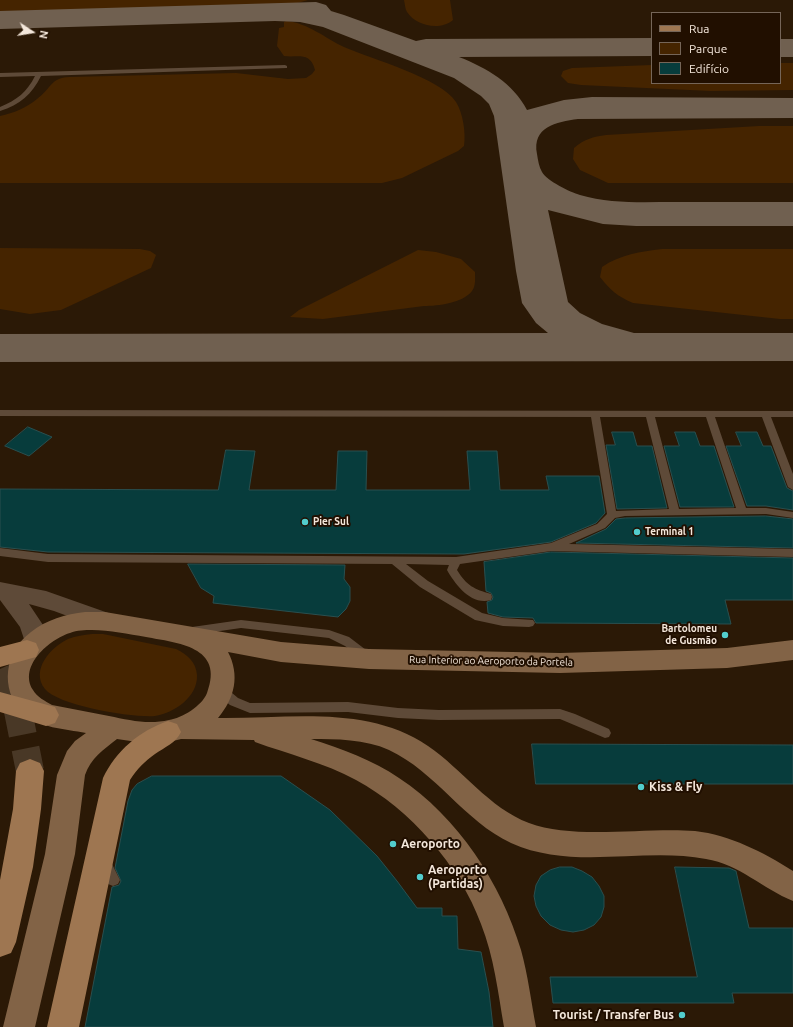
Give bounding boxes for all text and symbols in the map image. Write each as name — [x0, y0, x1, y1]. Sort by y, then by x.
north arrow — [12, 12, 52, 52]
legend — [651, 12, 781, 84]
text: Rua — [689, 22, 710, 35]
text: N — [37, 29, 50, 40]
text: Parque — [689, 42, 727, 55]
text: Edifício — [689, 62, 729, 75]
place label: Pier Sul — [313, 516, 349, 528]
marker: Pier Sul — [300, 517, 310, 527]
place label: Terminal 1 — [645, 526, 694, 538]
marker: Terminal 1 — [632, 527, 642, 537]
place label: Bartolomeu de Gusmão — [661, 623, 717, 646]
marker: Bartolomeu de Gusmão — [720, 630, 730, 640]
street label: Rua Interior ao Aeroporto da Portela — [409, 654, 573, 668]
place label: Kiss & Fly — [649, 780, 702, 794]
marker: Kiss & Fly — [636, 782, 646, 792]
place label: Aeroporto — [401, 837, 460, 851]
marker: Aeroporto — [388, 839, 398, 849]
place label: Aeroporto (Partidas) — [428, 863, 487, 891]
marker: Aeroporto (Partidas) — [415, 872, 425, 882]
place label: Tourist / Transfer Bus — [553, 1008, 674, 1022]
marker: Tourist / Transfer Bus — [677, 1010, 687, 1020]

